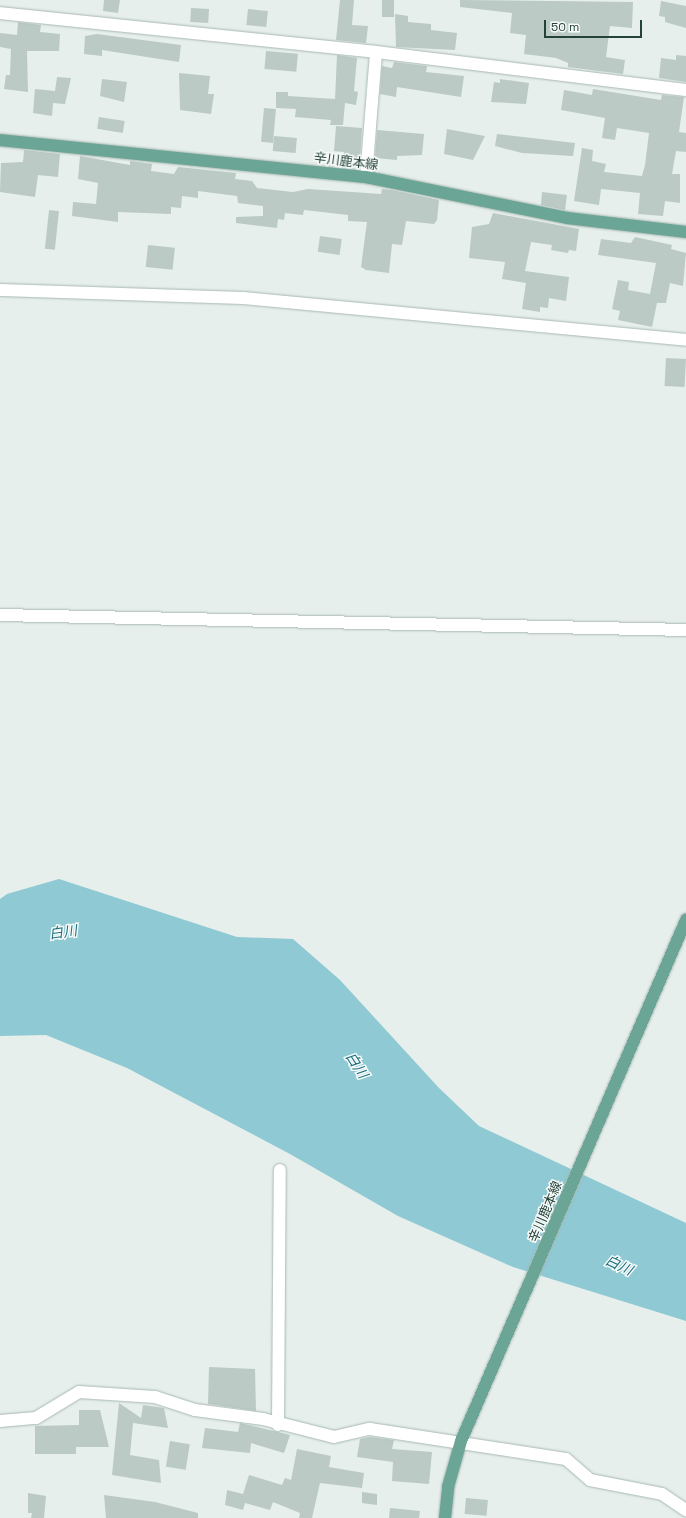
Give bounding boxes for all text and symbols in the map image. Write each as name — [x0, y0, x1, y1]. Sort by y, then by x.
scale bar — [546, 12, 644, 38]
text: 50 m — [551, 19, 579, 35]
street label: 辛川鹿本線 — [313, 150, 379, 174]
water label: 白川 — [48, 922, 78, 942]
water label: 白川 — [342, 1049, 372, 1081]
street label: 辛川鹿本線 — [526, 1179, 566, 1245]
water label: 白川 — [603, 1251, 635, 1279]

